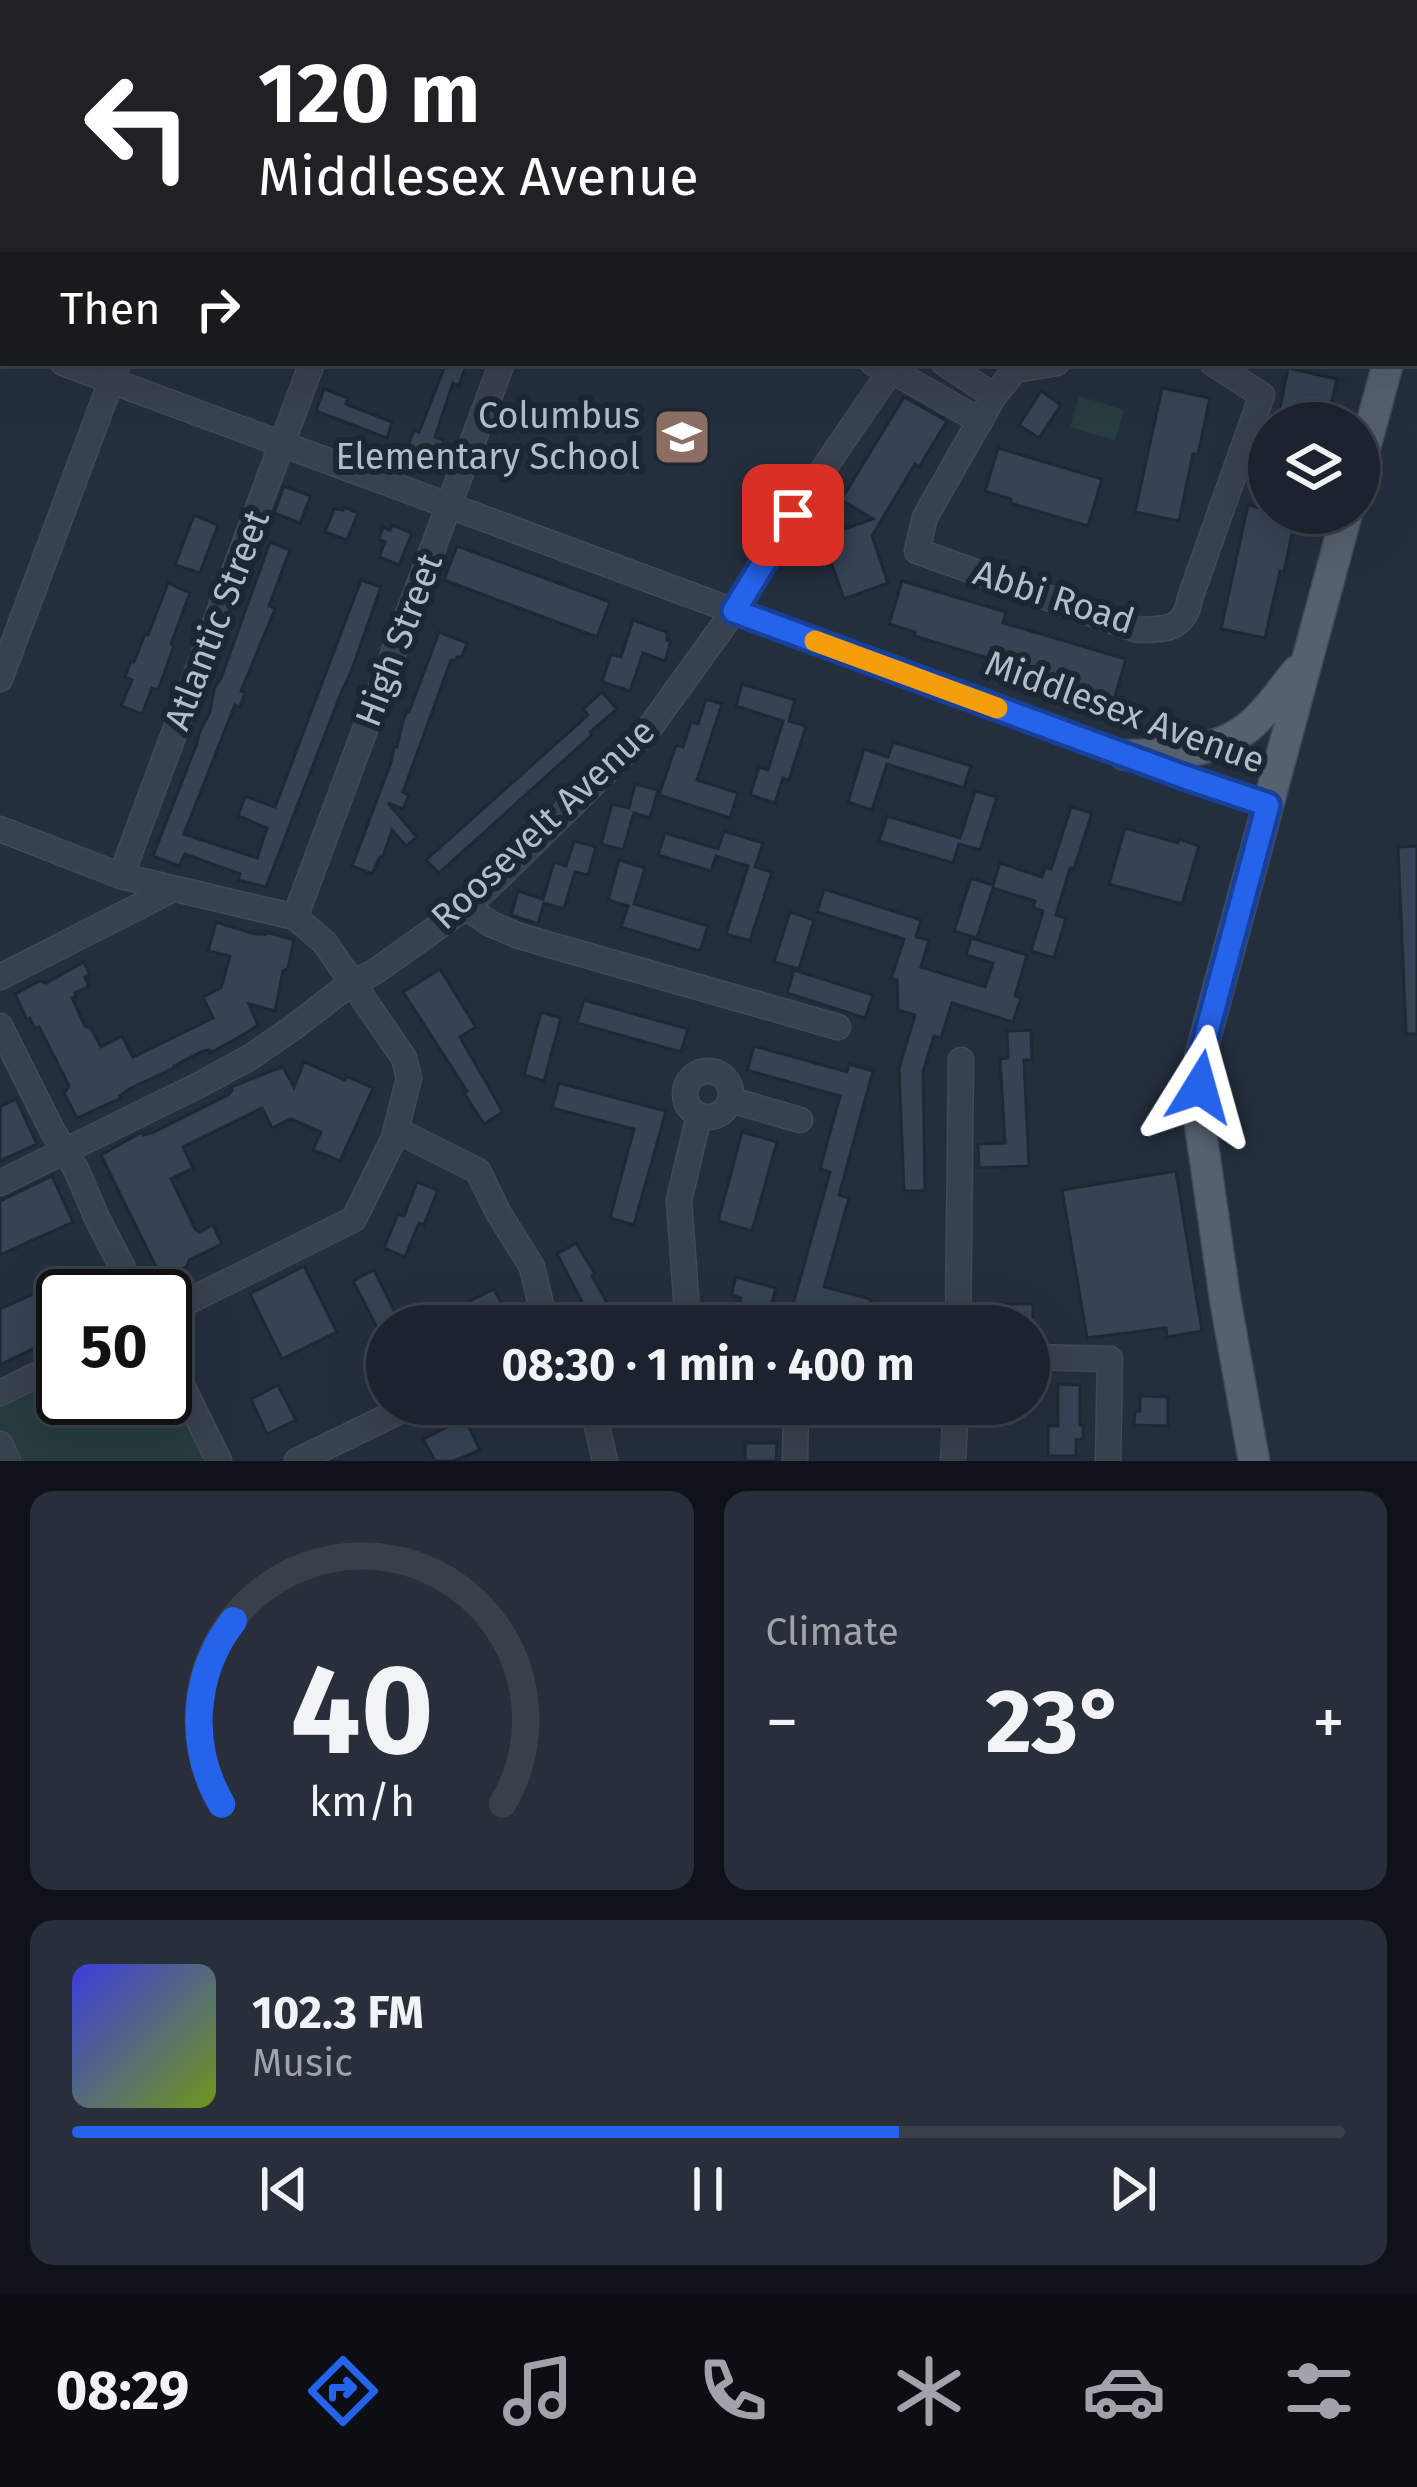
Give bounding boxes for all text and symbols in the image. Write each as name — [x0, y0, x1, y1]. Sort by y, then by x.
text: 120 m — [258, 43, 480, 144]
icon: left — [60, 48, 216, 204]
text: Middlesex Avenue — [258, 145, 699, 209]
icon: right — [185, 276, 251, 342]
text: Then — [60, 282, 161, 336]
place label: Columbus Elementary School — [335, 394, 640, 479]
map controls — [1248, 402, 1380, 534]
button: layers — [1248, 402, 1380, 534]
school or university icon: Columbus Elementary School — [651, 406, 713, 468]
pin — [742, 464, 844, 566]
icon: arrive — [760, 482, 826, 548]
street label: Atlantic Street — [155, 504, 279, 736]
street label: High Street — [346, 547, 452, 733]
street label: Abbi Road — [968, 550, 1140, 644]
street label: Middlesex Avenue — [979, 641, 1271, 783]
street label: Roosevelt Avenue — [422, 709, 664, 939]
position arrow — [1137, 1024, 1263, 1150]
speed limit sign: 50 — [36, 1269, 192, 1425]
text: 08:30 · 1 min · 400 m — [502, 1338, 914, 1392]
text: Climate — [766, 1609, 899, 1655]
text: 40 — [290, 1636, 434, 1786]
text: 23° — [985, 1668, 1125, 1776]
text: − — [766, 1683, 799, 1762]
text: + — [1312, 1683, 1345, 1762]
text: km/h — [309, 1775, 415, 1826]
text: 102.3 FM — [252, 1986, 424, 2040]
text: Music — [252, 2040, 353, 2086]
icon: previous — [251, 2156, 317, 2222]
icon: pause — [675, 2156, 741, 2222]
icon: next — [1100, 2156, 1166, 2222]
icon: directions — [301, 2349, 385, 2433]
icon: music — [496, 2349, 580, 2433]
icon: phone — [691, 2349, 775, 2433]
icon: climate — [887, 2349, 971, 2433]
icon: car — [1082, 2349, 1166, 2433]
icon: filters — [1277, 2349, 1361, 2433]
text: 08:29 — [56, 2359, 189, 2423]

